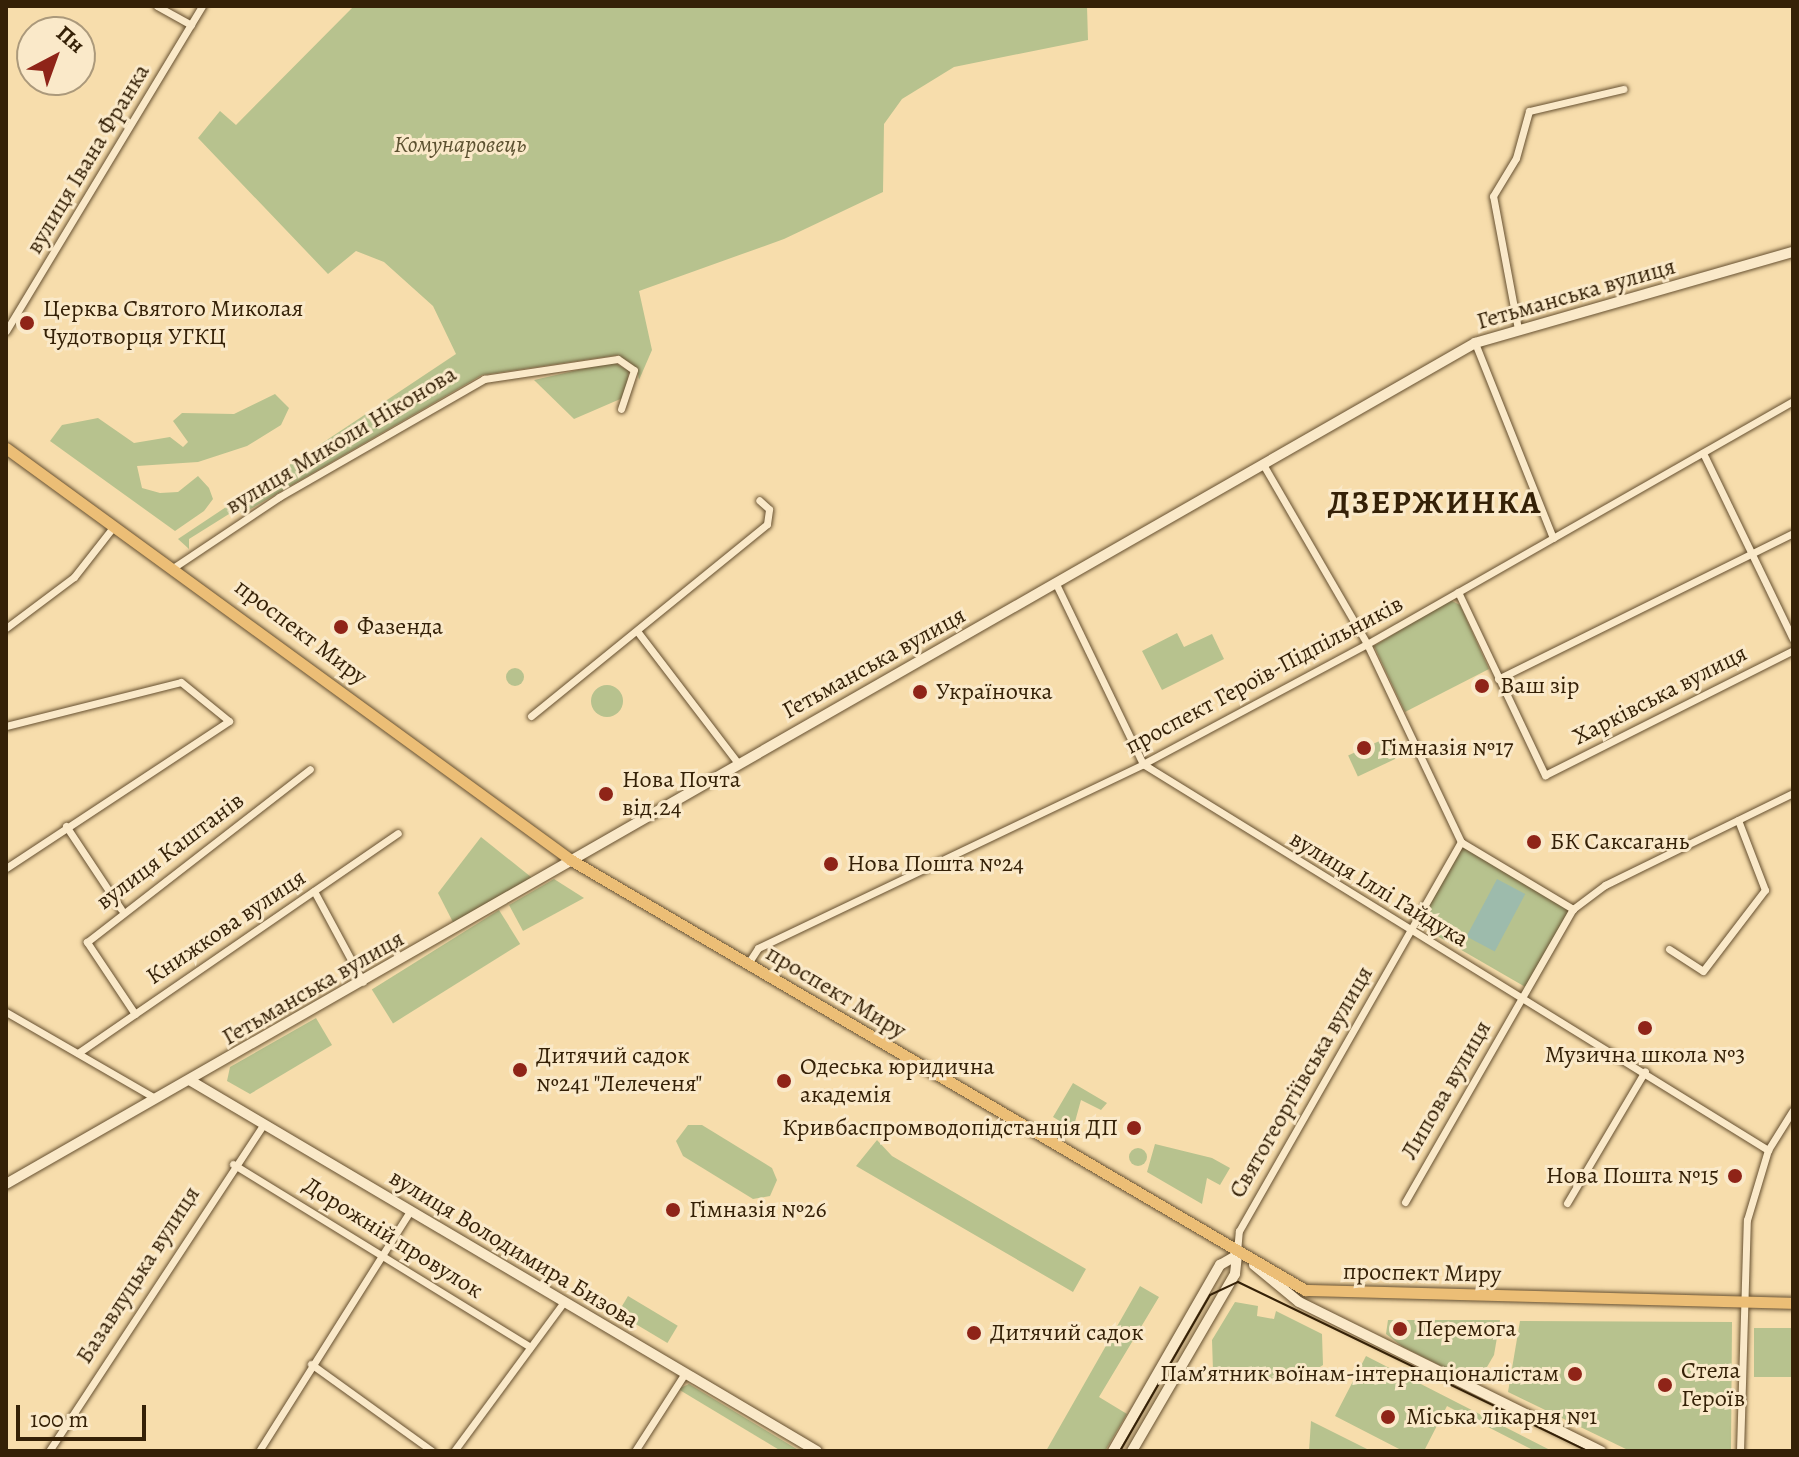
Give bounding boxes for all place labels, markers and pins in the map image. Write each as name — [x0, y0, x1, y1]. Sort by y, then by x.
place label: Церква Святого Миколая Чудотворця УГКЦ — [43, 295, 303, 351]
marker: Церква Святого Миколая Чудотворця УГКЦ — [18, 314, 36, 332]
place label: Фазенда — [357, 613, 443, 641]
marker: Фазенда — [332, 618, 350, 636]
place label: Ваш зір — [1500, 672, 1579, 700]
marker: Ваш зір — [1471, 675, 1493, 697]
place label: Україночка — [936, 678, 1052, 706]
marker: Україночка — [911, 683, 929, 701]
place label: Гімназія №17 — [1380, 734, 1513, 762]
marker: Гімназія №17 — [1355, 739, 1373, 757]
place label: Нова Почта від.24 — [622, 766, 741, 822]
marker: Нова Почта від.24 — [597, 785, 615, 803]
place label: БК Саксагань — [1550, 828, 1689, 856]
marker: БК Саксагань — [1525, 833, 1543, 851]
place label: Нова Пошта №24 — [847, 850, 1024, 878]
marker: Нова Пошта №24 — [822, 855, 840, 873]
marker: Музична школа №3 — [1636, 1019, 1654, 1037]
place label: Музична школа №3 — [1545, 1041, 1745, 1069]
place label: Дитячий садок №241 "Лелеченя" — [536, 1042, 703, 1098]
place label: Одеська юридична академія — [800, 1053, 995, 1109]
marker: Дитячий садок №241 "Лелеченя" — [511, 1061, 529, 1079]
marker: Одеська юридична академія — [775, 1072, 793, 1090]
place label: Кривбаспромводопідстанція ДП — [782, 1114, 1118, 1142]
marker: Кривбаспромводопідстанція ДП — [1125, 1119, 1143, 1137]
place label: Нова Пошта №15 — [1546, 1162, 1719, 1190]
marker: Нова Пошта №15 — [1726, 1167, 1744, 1185]
place label: Гімназія №26 — [689, 1196, 826, 1224]
marker: Гімназія №26 — [664, 1201, 682, 1219]
place label: Перемога — [1416, 1315, 1516, 1343]
place label: Дитячий садок — [990, 1319, 1144, 1347]
marker: Перемога — [1391, 1320, 1409, 1338]
marker: Дитячий садок — [965, 1324, 983, 1342]
place label: Стела Героїв — [1681, 1357, 1745, 1413]
place label: Пам’ятник воїнам-інтернаціоналістам — [1160, 1360, 1559, 1388]
marker: Пам’ятник воїнам-інтернаціоналістам — [1566, 1365, 1584, 1383]
marker: Стела Героїв — [1656, 1376, 1674, 1394]
place label: Міська лікарня №1 — [1406, 1403, 1597, 1431]
marker: Міська лікарня №1 — [1377, 1406, 1399, 1428]

